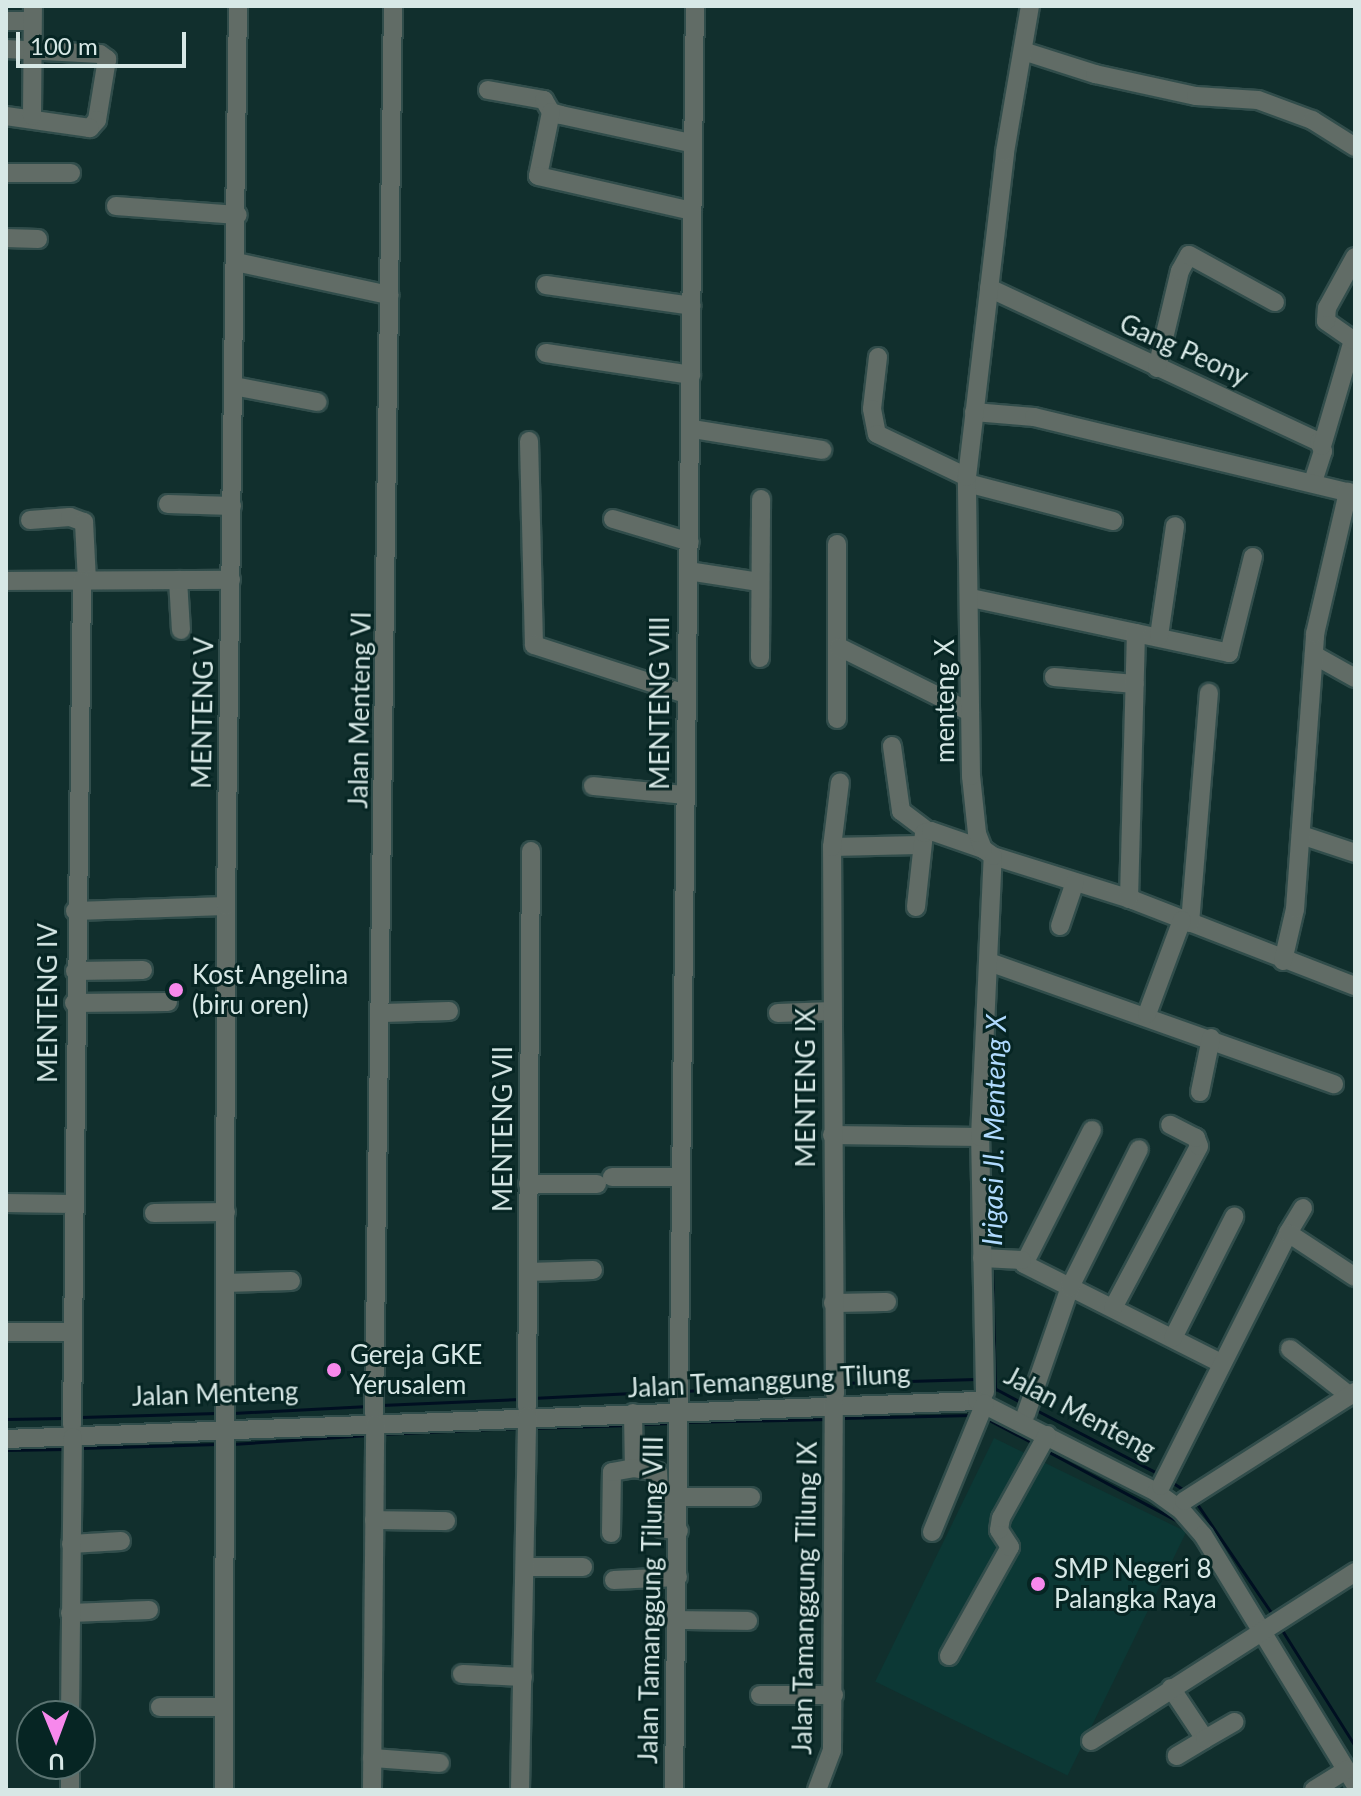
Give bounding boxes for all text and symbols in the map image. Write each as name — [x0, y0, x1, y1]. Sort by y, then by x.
scale bar — [20, 16, 190, 66]
text: 100 m — [30, 31, 98, 60]
street label: Gang Peony — [1115, 308, 1253, 392]
street label: Jalan Menteng VI — [343, 611, 377, 809]
street label: MENTENG VIII — [644, 616, 676, 790]
street label: MENTENG V — [186, 637, 220, 789]
street label: menteng X — [929, 639, 961, 763]
street label: MENTENG IV — [32, 923, 64, 1083]
place label: Kost Angelina (biru oren) — [192, 959, 349, 1020]
marker: Kost Angelina (biru oren) — [167, 981, 185, 999]
street label: MENTENG IX — [790, 1008, 822, 1168]
water label: Irigasi Jl. Menteng X — [974, 1014, 1012, 1246]
street label: MENTENG VII — [487, 1045, 519, 1213]
place label: Gereja GKE Yerusalem — [350, 1339, 482, 1400]
street label: Jalan Temanggung Tilung — [626, 1358, 912, 1404]
street label: Jalan Menteng — [999, 1360, 1161, 1466]
marker: Gereja GKE Yerusalem — [325, 1361, 343, 1379]
street label: Jalan Menteng — [131, 1376, 299, 1412]
street label: Jalan Tamanggung Tilung VIII — [633, 1435, 669, 1765]
street label: Jalan Tamanggung Tilung IX — [787, 1440, 823, 1756]
place label: SMP Negeri 8 Palangka Raya — [1054, 1553, 1217, 1614]
marker: SMP Negeri 8 Palangka Raya — [1029, 1575, 1047, 1593]
north arrow — [16, 1700, 96, 1780]
text: U — [48, 1749, 65, 1776]

